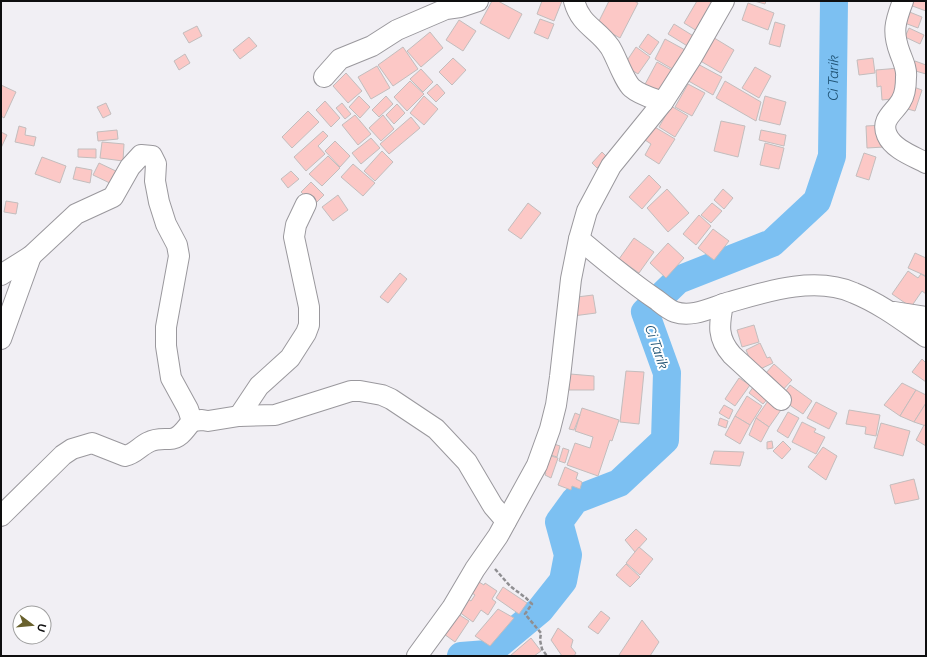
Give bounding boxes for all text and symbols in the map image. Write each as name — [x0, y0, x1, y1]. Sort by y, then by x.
water label: Ci Tarik — [825, 54, 841, 101]
water label: Ci Tarik — [642, 323, 672, 372]
north arrow — [12, 605, 52, 645]
text: U — [34, 622, 49, 633]

